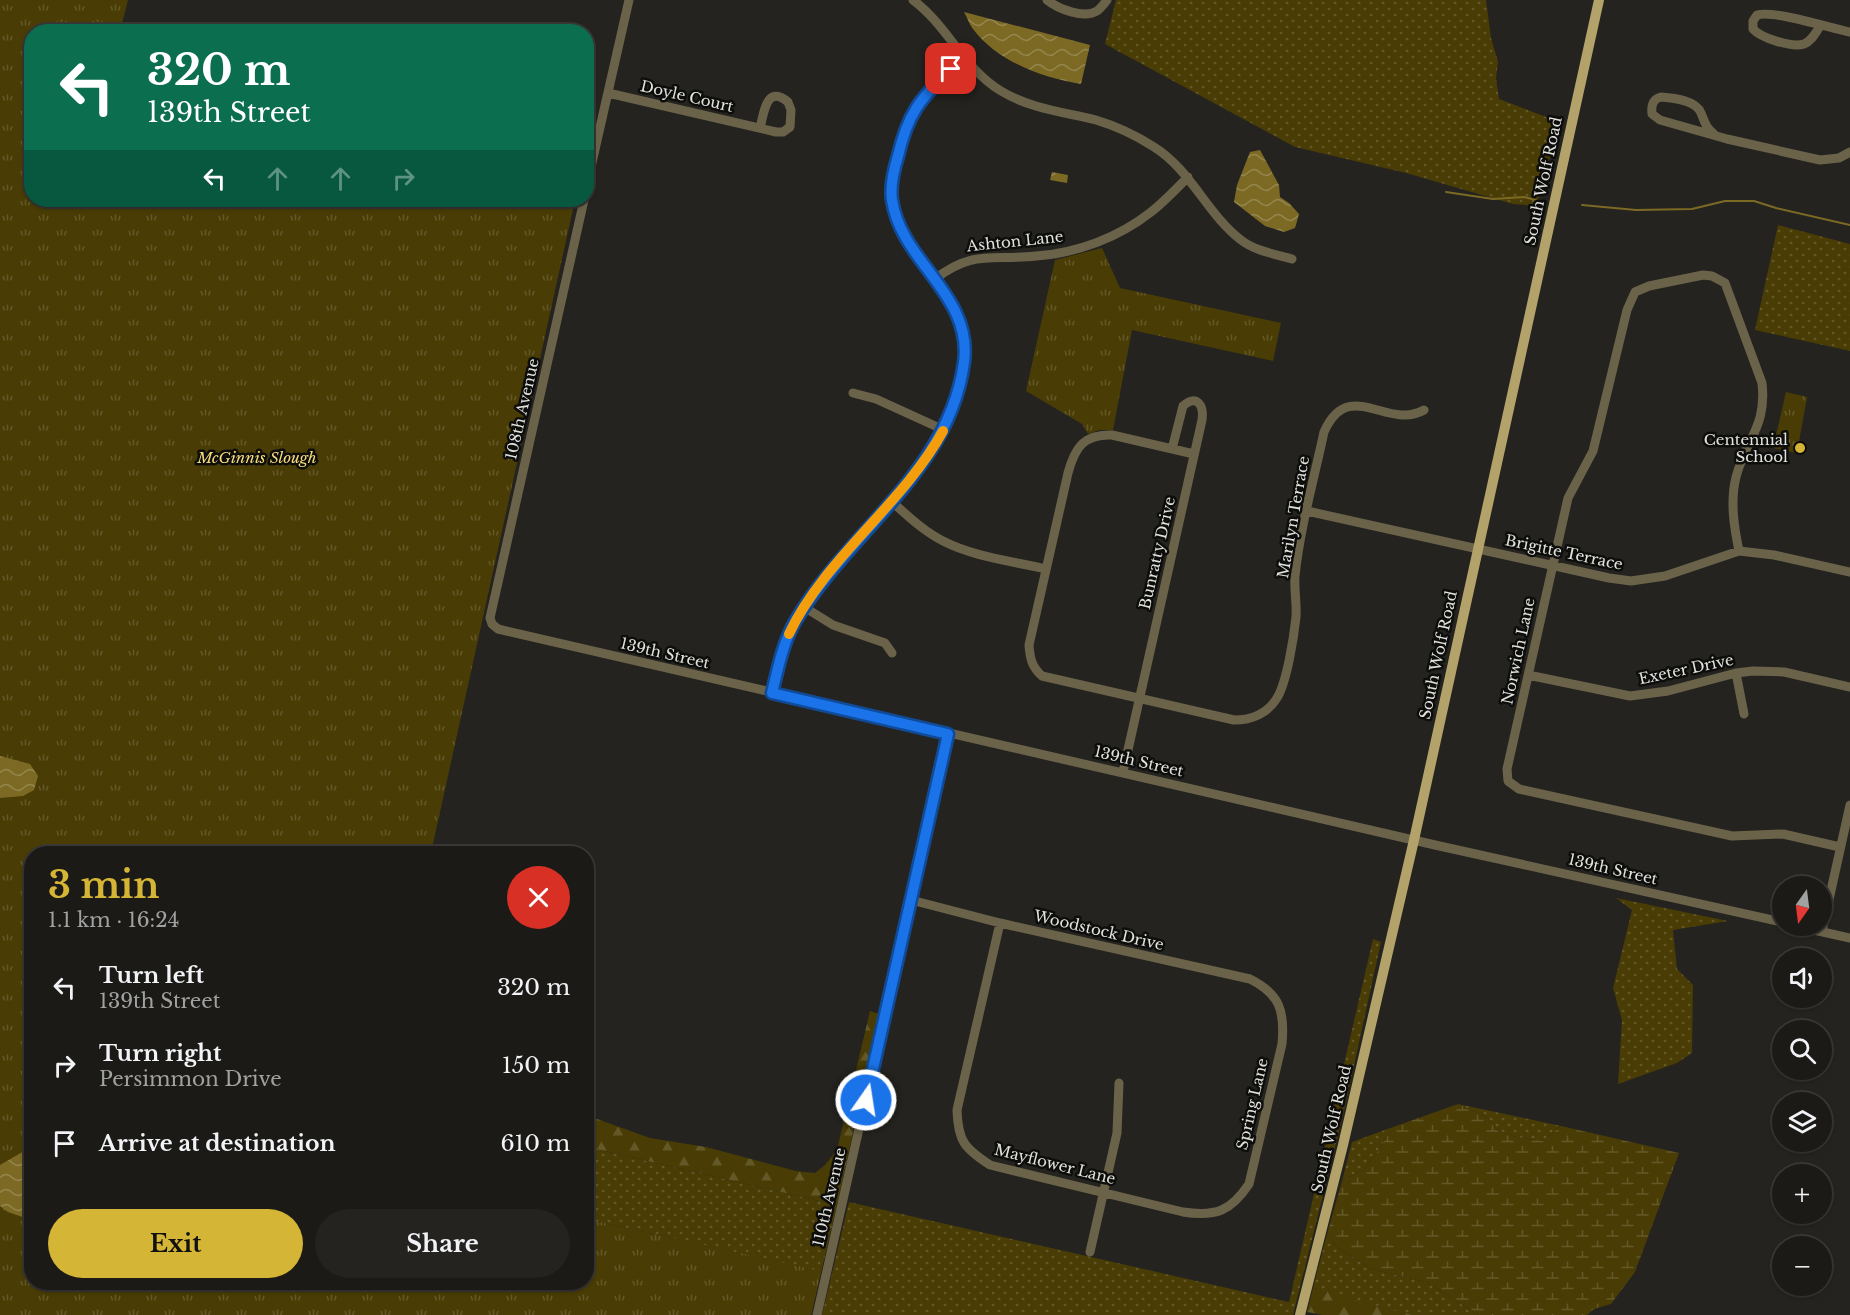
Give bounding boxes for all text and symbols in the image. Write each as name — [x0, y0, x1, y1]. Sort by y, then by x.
pin — [925, 43, 976, 94]
text: 320 m — [147, 44, 290, 96]
icon: left — [48, 48, 126, 126]
icon: arrive — [934, 52, 967, 85]
street label: Doyle Court — [639, 76, 736, 116]
text: 139th Street — [147, 96, 311, 129]
street label: South Wolf Road — [1520, 115, 1566, 247]
icon: left — [198, 162, 231, 195]
icon: ahead — [261, 162, 294, 195]
icon: ahead — [324, 162, 357, 195]
icon: right — [387, 162, 420, 195]
street label: Ashton Lane — [965, 226, 1064, 256]
street label: 108th Avenue — [501, 357, 543, 461]
place label: Centennial School — [1704, 430, 1788, 466]
marker: Centennial School — [1793, 441, 1807, 455]
park label: McGinnis Slough — [196, 448, 317, 467]
street label: Marilyn Terrace — [1273, 454, 1313, 580]
street label: Bunratty Drive — [1135, 495, 1179, 611]
street label: Brigitte Terrace — [1503, 530, 1625, 574]
street label: South Wolf Road — [1415, 589, 1461, 721]
street label: Norwich Lane — [1497, 596, 1539, 706]
street label: 139th Street — [619, 634, 712, 673]
street label: Exeter Drive — [1637, 650, 1735, 688]
street label: 139th Street — [1093, 742, 1186, 781]
street label: 139th Street — [1567, 850, 1660, 889]
text: 3 min — [48, 863, 160, 908]
button: close — [507, 866, 570, 929]
north arrow — [1772, 876, 1832, 936]
map controls — [1772, 876, 1832, 1296]
street label: Woodstock Drive — [1031, 906, 1166, 954]
text: 1.1 km · 16:24 — [48, 908, 179, 932]
button: sound — [1772, 948, 1832, 1008]
text: Turn left — [99, 962, 204, 989]
icon: left — [48, 971, 81, 1004]
text: 320 m — [497, 974, 570, 1001]
text: 139th Street — [99, 989, 220, 1013]
button: search — [1772, 1020, 1832, 1080]
text: Turn right — [99, 1040, 221, 1067]
icon: right — [48, 1049, 81, 1082]
text: 150 m — [502, 1052, 570, 1079]
street label: Spring Lane — [1232, 1056, 1272, 1152]
street label: South Wolf Road — [1307, 1063, 1355, 1195]
text: Persimmon Drive — [99, 1067, 282, 1091]
position arrow — [834, 1068, 898, 1132]
button: layers — [1772, 1092, 1832, 1152]
icon: arrive — [48, 1127, 81, 1160]
text: Arrive at destination — [99, 1130, 336, 1157]
text: 610 m — [500, 1130, 570, 1157]
street label: Mayflower Lane — [993, 1140, 1117, 1188]
street label: 110th Avenue — [808, 1146, 850, 1248]
button: + — [1772, 1164, 1832, 1224]
button: Exit — [48, 1209, 303, 1278]
button: Share — [315, 1209, 570, 1278]
button: − — [1772, 1236, 1832, 1296]

